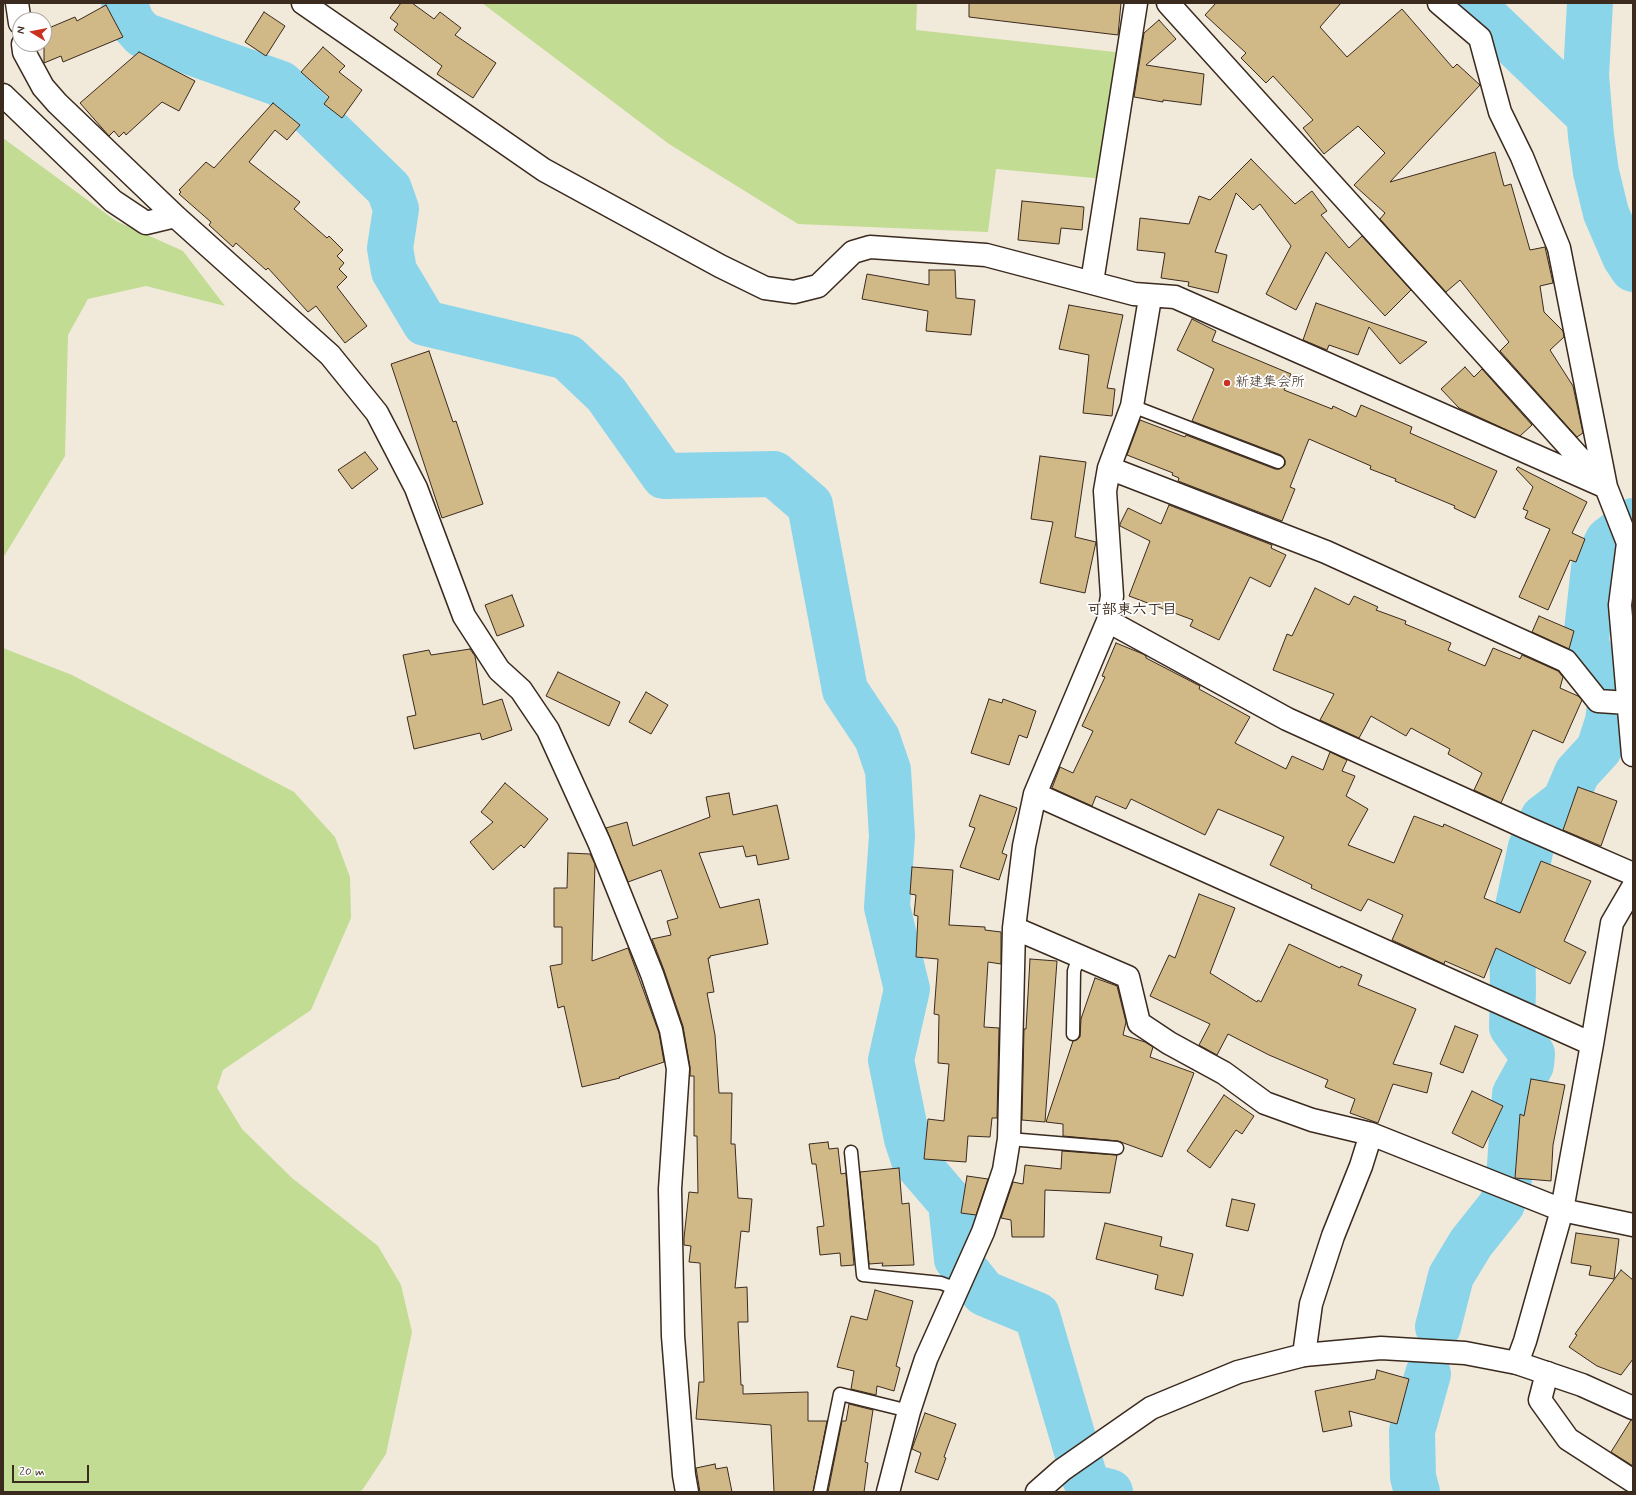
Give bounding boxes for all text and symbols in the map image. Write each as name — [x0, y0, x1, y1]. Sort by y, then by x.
north arrow — [12, 12, 52, 52]
text: N — [14, 25, 29, 35]
place label: 新建集会所 — [1235, 375, 1305, 391]
marker: 新建集会所 — [1222, 378, 1232, 388]
district label: 可部東六丁目 — [1087, 602, 1177, 620]
scale bar — [14, 1457, 91, 1483]
text: 20 m — [19, 1464, 45, 1480]

